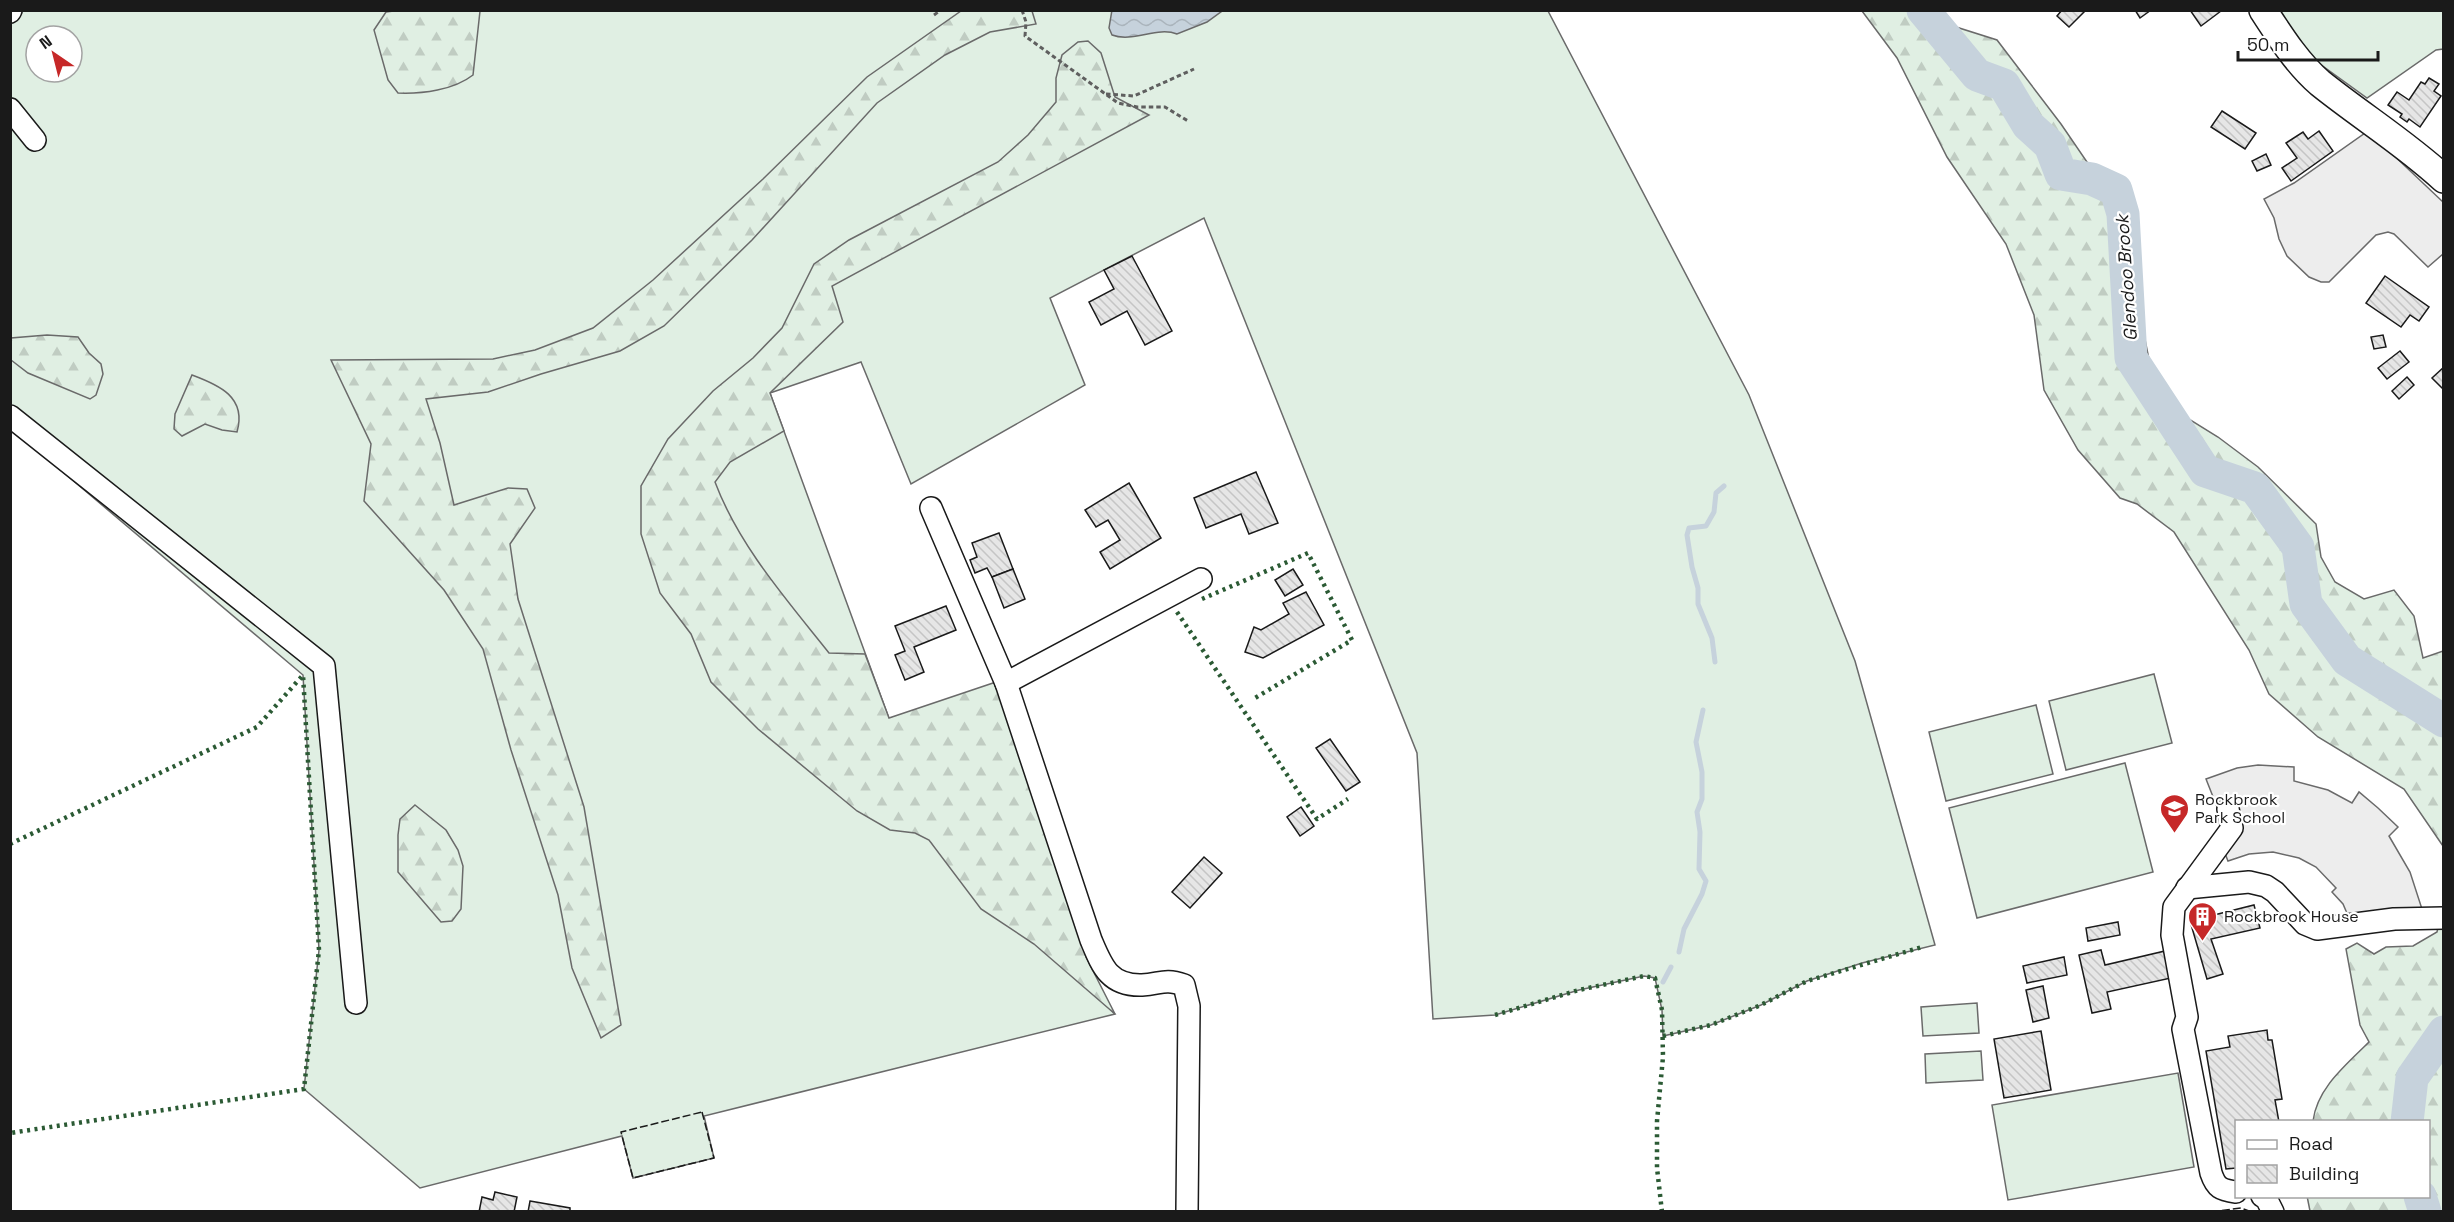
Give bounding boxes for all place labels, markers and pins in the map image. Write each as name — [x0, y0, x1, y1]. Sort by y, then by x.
place label: Rockbrook Park School — [2195, 789, 2285, 828]
school or university icon: Rockbrook Park School — [2158, 792, 2190, 834]
building icon: Rockbrook House — [2187, 900, 2219, 942]
place label: Rockbrook House — [2224, 906, 2359, 927]

